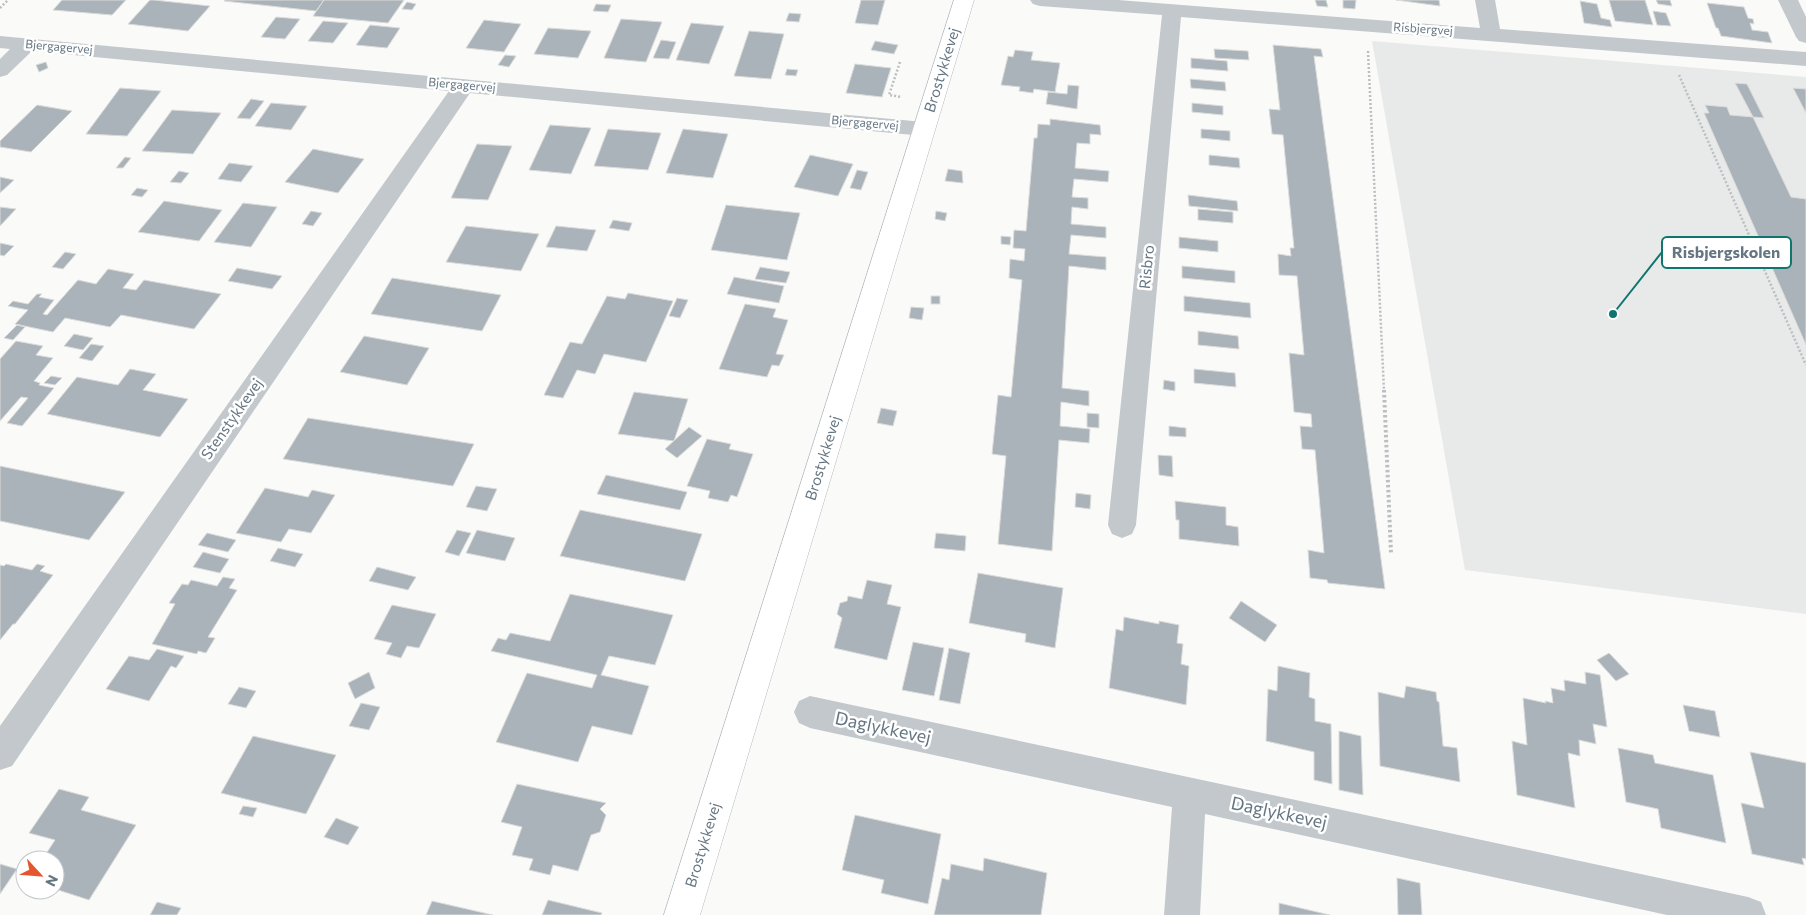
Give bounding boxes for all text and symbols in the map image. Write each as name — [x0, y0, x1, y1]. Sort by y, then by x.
street label: Risbjergvej — [1393, 19, 1453, 37]
street label: Brostykkevej — [920, 25, 962, 114]
street label: Bjergagervej — [25, 36, 93, 56]
street label: Bjergagervej — [428, 74, 496, 94]
street label: Bjergagervej — [831, 112, 899, 132]
callout: Risbjergskolen — [1662, 237, 1791, 268]
text: Risbjergskolen — [1672, 242, 1780, 261]
street label: Risbro — [1135, 244, 1157, 290]
street label: Stenstykkevej — [197, 374, 266, 462]
street label: Brostykkevej — [801, 413, 843, 502]
street label: Daglykkevej — [833, 706, 933, 748]
street label: Daglykkevej — [1229, 791, 1329, 833]
street label: Brostykkevej — [681, 800, 723, 889]
north arrow — [15, 850, 65, 900]
text: N — [42, 872, 62, 889]

